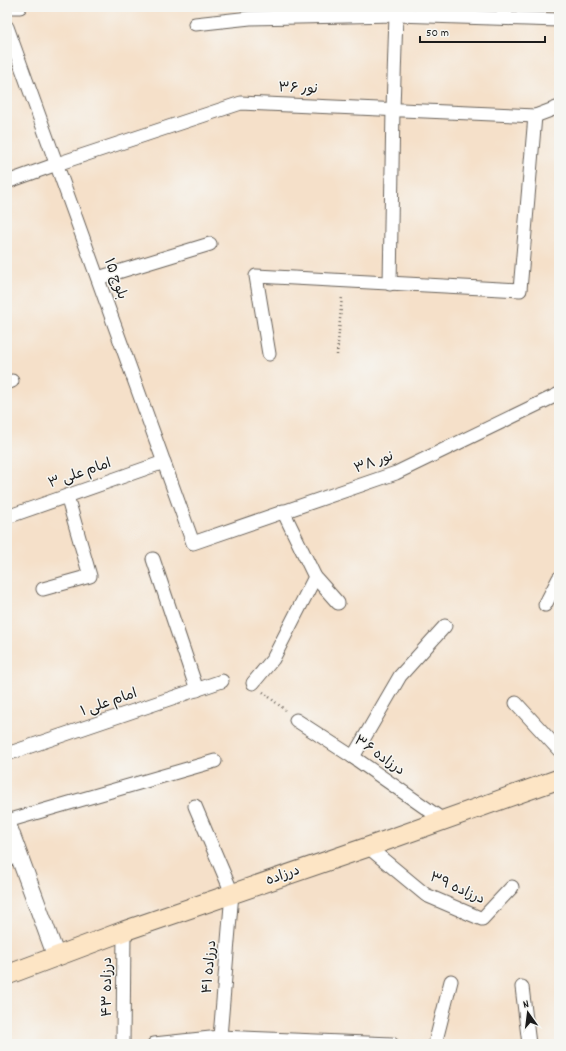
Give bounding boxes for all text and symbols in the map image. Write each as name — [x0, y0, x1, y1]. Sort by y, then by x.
scale bar — [420, 18, 545, 44]
text: 50 m — [426, 25, 449, 42]
street label: نور ۳۶ — [278, 78, 318, 100]
street label: بلوچ ۱۵ — [98, 255, 132, 303]
street label: نور ۳۸ — [351, 447, 397, 479]
street label: امام علی ۳ — [46, 454, 114, 494]
street label: امام علی ۱ — [78, 684, 140, 722]
street label: درزاده ۳۶ — [349, 731, 409, 781]
street label: درزاده — [263, 861, 303, 891]
street label: درزاده ۳۹ — [426, 868, 488, 910]
street label: درزاده ۴۱ — [198, 939, 222, 995]
street label: درزاده ۴۳ — [98, 957, 118, 1017]
north arrow — [508, 993, 548, 1033]
text: N — [521, 997, 531, 1014]

